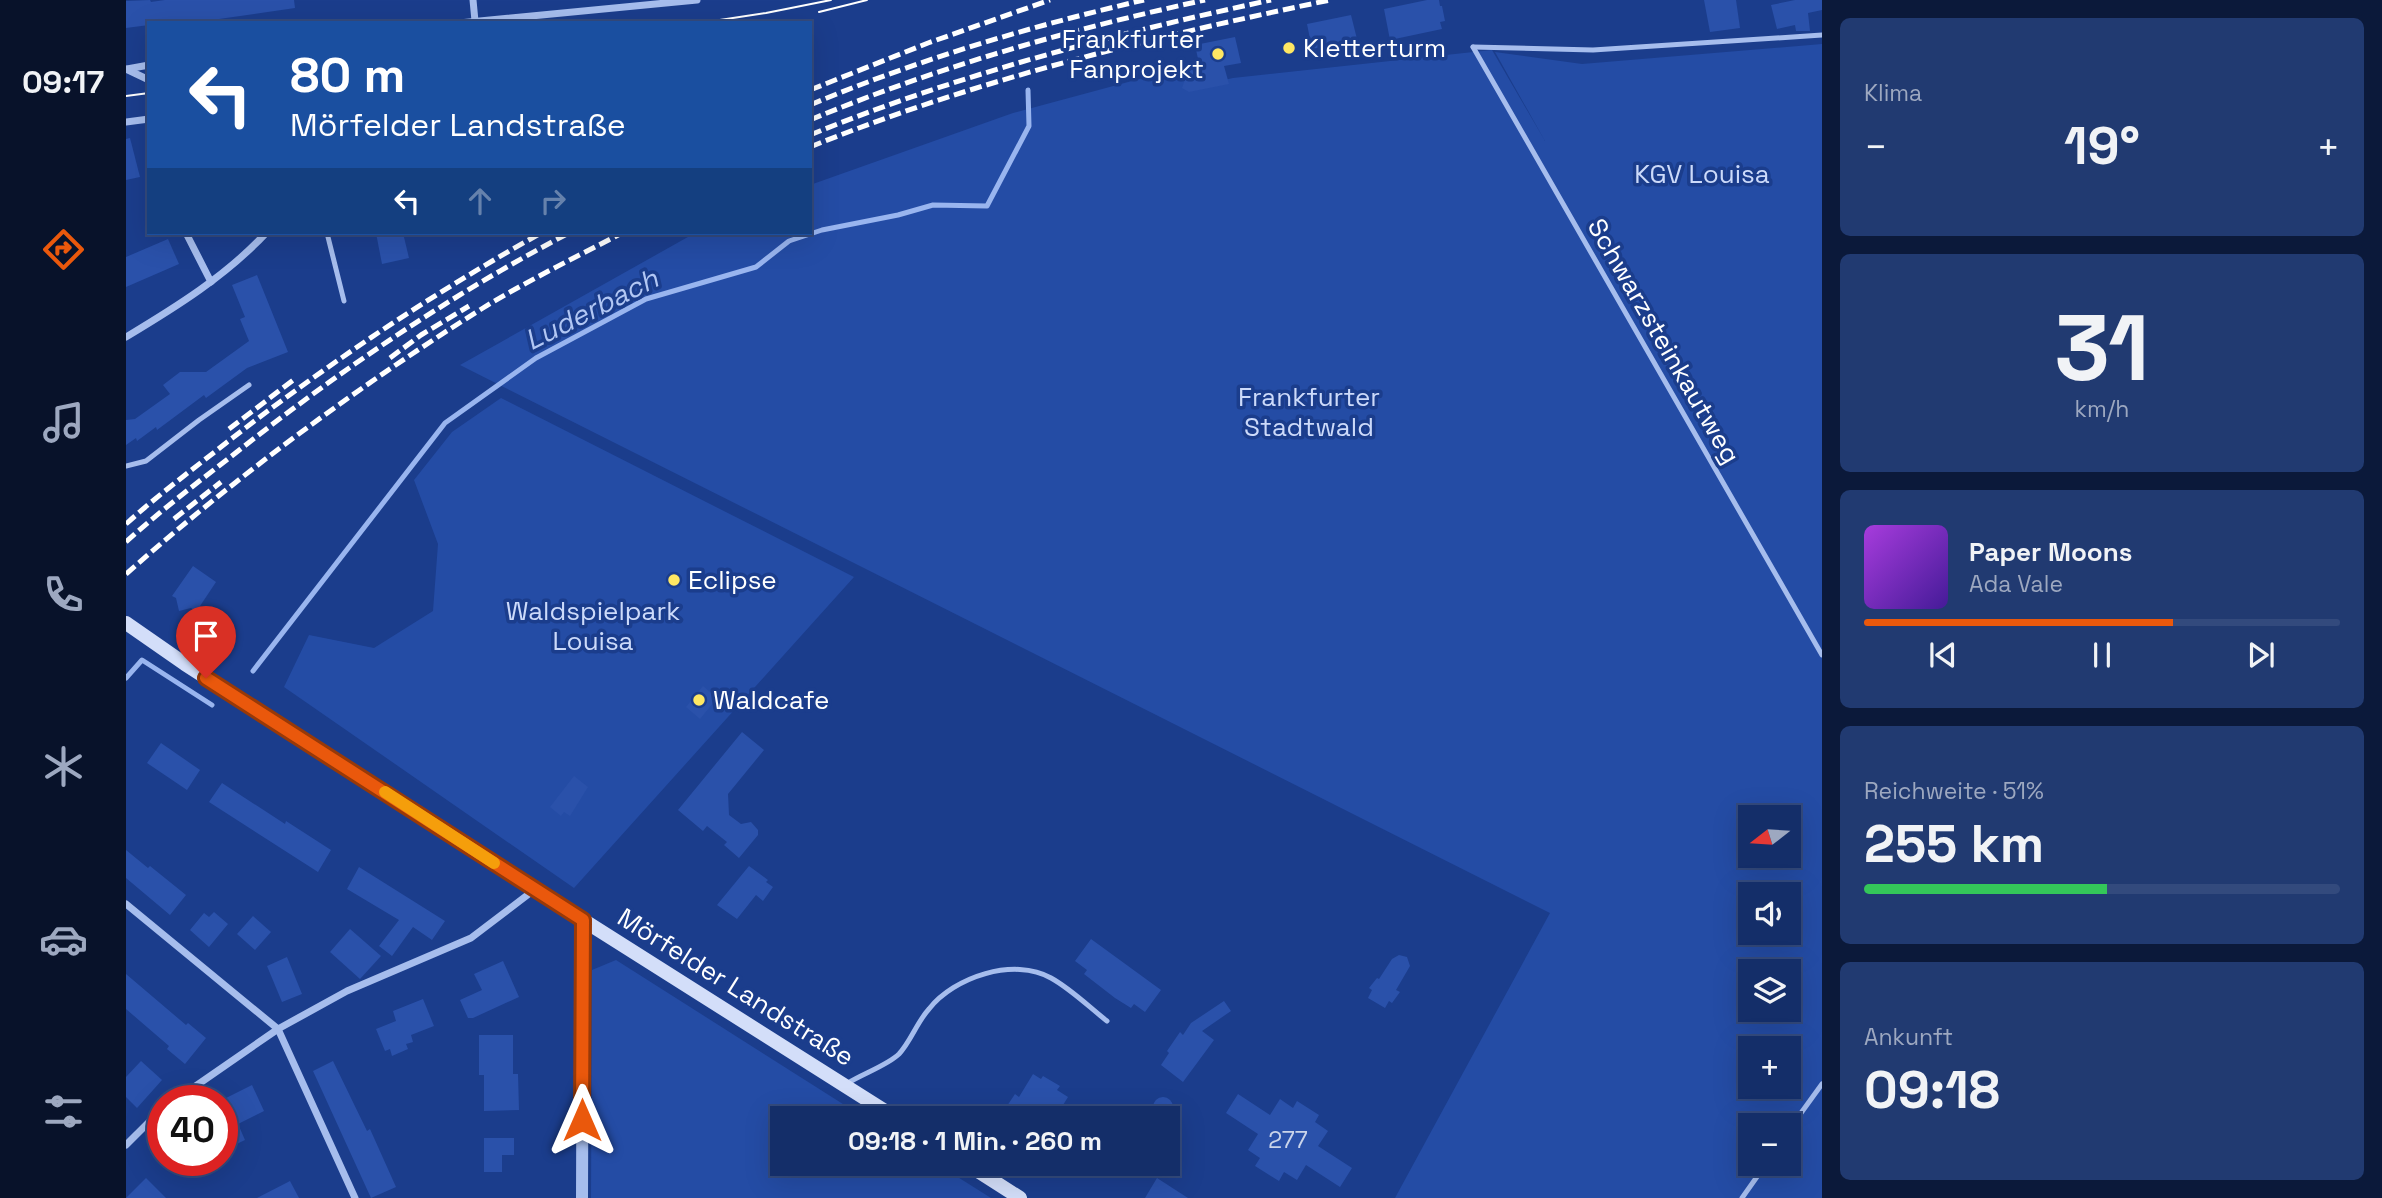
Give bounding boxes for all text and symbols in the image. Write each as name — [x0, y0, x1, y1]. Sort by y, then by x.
place label: Frankfurter Fanprojekt — [1062, 22, 1204, 86]
place label: Kletterturm — [1303, 31, 1446, 65]
marker: Kletterturm — [1281, 40, 1297, 56]
text: 80 m — [290, 44, 405, 106]
marker: Frankfurter Fanprojekt — [1210, 46, 1226, 62]
icon: left — [175, 49, 266, 140]
text: 09:17 — [22, 62, 104, 102]
text: Klima — [1864, 78, 1922, 108]
text: Mörfelder Landstraße — [290, 105, 626, 145]
text: 19° — [2064, 113, 2140, 179]
text: − — [1864, 123, 1888, 171]
text: + — [2316, 123, 2340, 171]
park label: KGV Louisa — [1634, 157, 1770, 191]
icon: left — [388, 182, 426, 220]
icon: ahead — [461, 182, 499, 220]
icon: right — [534, 182, 572, 220]
street label: Schwarzsteinkautweg — [1580, 212, 1748, 470]
icon: directions — [39, 225, 88, 274]
water label: Luderbach — [518, 260, 665, 358]
text: 31 — [2055, 290, 2149, 407]
park label: Frankfurter Stadtwald — [1238, 380, 1380, 444]
text: km/h — [2075, 394, 2129, 424]
icon: music — [39, 398, 88, 447]
text: Paper Moons — [1969, 535, 2132, 569]
place label: Eclipse — [688, 563, 777, 597]
text: Ada Vale — [1969, 569, 2063, 599]
icon: phone — [39, 570, 88, 619]
marker: Eclipse — [666, 572, 682, 588]
park label: Waldspielpark Louisa — [506, 594, 680, 658]
pin — [176, 606, 236, 678]
icon: arrive — [187, 617, 225, 655]
icon: previous — [1924, 636, 1962, 674]
icon: pause — [2083, 636, 2121, 674]
icon: next — [2242, 636, 2280, 674]
place label: Waldcafe — [713, 683, 830, 717]
marker: Waldcafe — [691, 692, 707, 708]
icon: climate — [39, 742, 88, 791]
text: Reichweite · 51% — [1864, 776, 2044, 806]
north arrow — [1738, 805, 1801, 868]
map controls — [1738, 805, 1801, 1176]
text: 255 km — [1864, 811, 2044, 877]
button: sound — [1738, 882, 1801, 945]
street label: Mörfelder Landstraße — [611, 900, 861, 1074]
icon: car — [39, 915, 88, 964]
button: layers — [1738, 959, 1801, 1022]
text: Ankunft — [1864, 1022, 1953, 1052]
button: + — [1738, 1036, 1801, 1099]
text: 09:18 — [1864, 1057, 2000, 1123]
position arrow — [545, 1083, 619, 1157]
speed limit sign: 40 — [147, 1085, 238, 1176]
icon: filters — [39, 1087, 88, 1136]
button: − — [1738, 1113, 1801, 1176]
text: 09:18 · 1 Min. · 260 m — [848, 1124, 1102, 1158]
house number: 277 — [1268, 1125, 1308, 1155]

